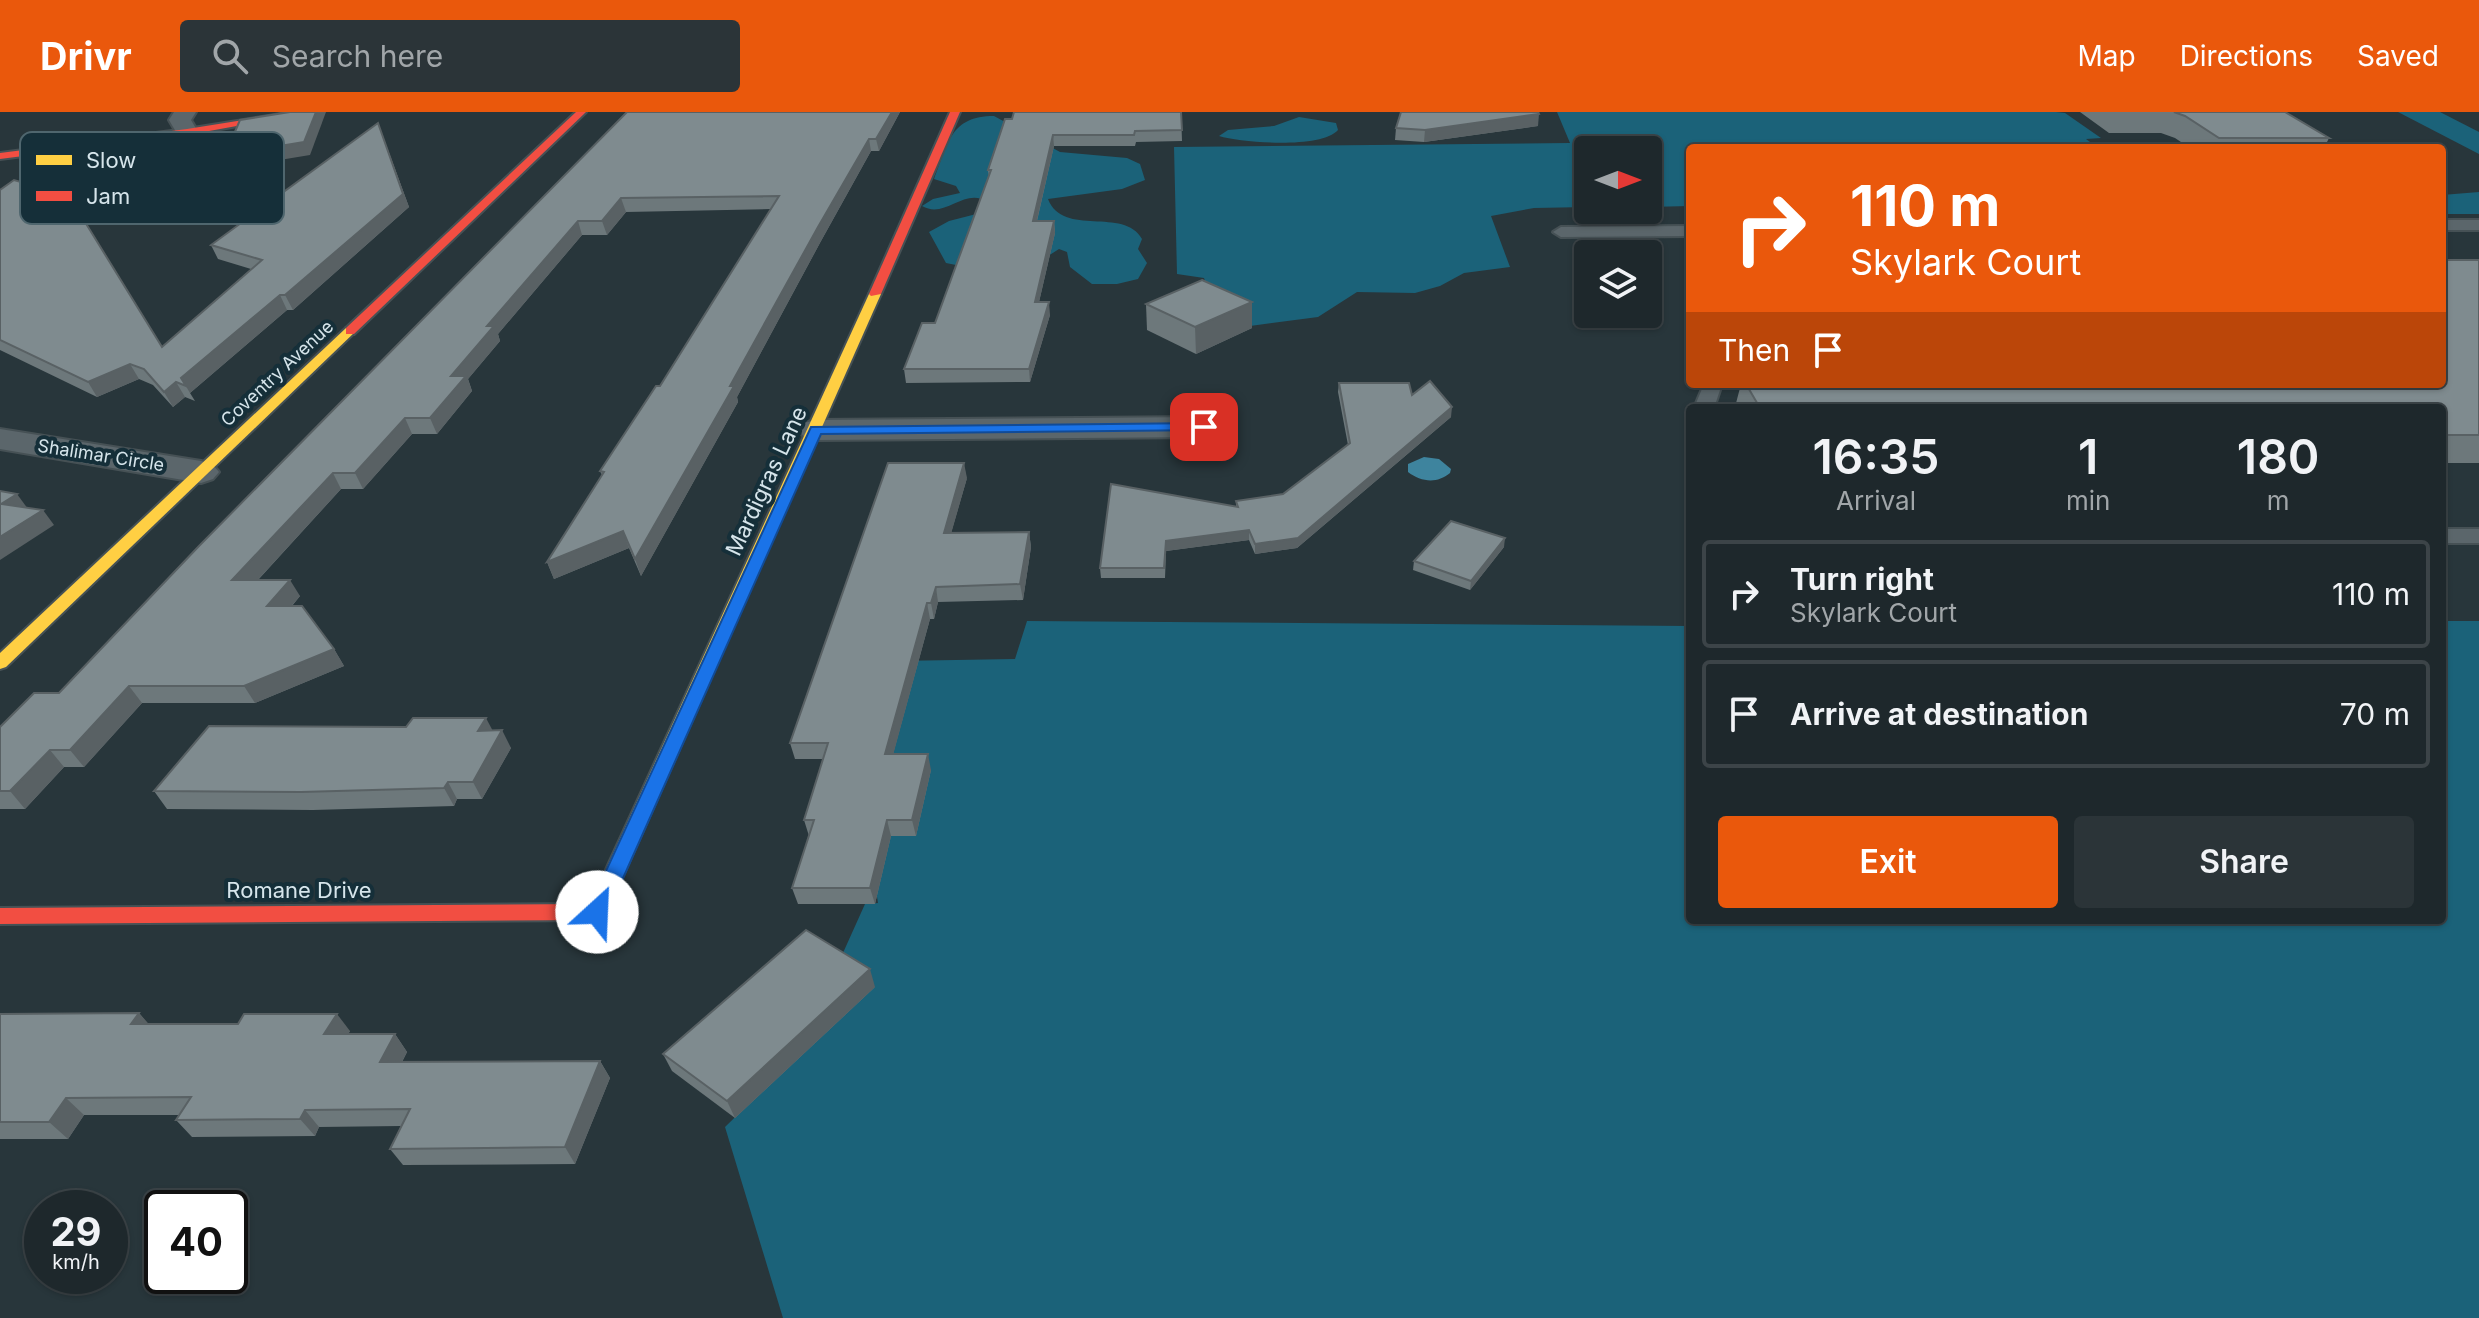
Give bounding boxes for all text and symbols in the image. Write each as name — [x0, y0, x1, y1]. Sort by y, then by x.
search box — [180, 20, 740, 92]
text: Drivr — [40, 33, 132, 79]
icon: search — [208, 34, 252, 78]
text: Search here — [272, 38, 443, 74]
text: Map — [2077, 39, 2136, 73]
text: Directions — [2180, 39, 2313, 73]
text: Saved — [2357, 39, 2439, 73]
legend — [20, 132, 284, 224]
north arrow — [1574, 136, 1662, 224]
map controls — [1574, 136, 1662, 328]
text: Slow — [86, 147, 136, 173]
text: 110 m — [1850, 172, 2000, 240]
icon: right — [1718, 176, 1822, 280]
text: Jam — [86, 183, 130, 209]
button: layers — [1574, 240, 1662, 328]
text: Skylark Court — [1850, 240, 2081, 284]
street label: Coventry Avenue — [217, 316, 337, 430]
icon: arrive — [1806, 328, 1850, 372]
text: Then — [1718, 332, 1790, 368]
pin — [1170, 393, 1238, 461]
street label: Mardigras Lane — [720, 402, 812, 560]
icon: arrive — [1182, 405, 1226, 449]
text: 16:35 — [1812, 427, 1939, 486]
text: 1 — [2078, 427, 2098, 486]
text: 180 — [2237, 427, 2320, 486]
street label: Shalimar Circle — [36, 435, 166, 475]
text: Arrival — [1836, 485, 1916, 516]
text: min — [2066, 485, 2110, 516]
text: m — [2267, 485, 2290, 516]
text: Turn right — [1790, 561, 1934, 597]
icon: right — [1722, 572, 1766, 616]
text: 110 m — [2332, 576, 2410, 612]
text: Skylark Court — [1790, 597, 1957, 628]
icon: arrive — [1722, 692, 1766, 736]
text: Arrive at destination — [1790, 696, 2088, 732]
text: 70 m — [2340, 696, 2410, 732]
button: Exit — [1718, 816, 2058, 908]
button: Share — [2074, 816, 2414, 908]
position arrow — [555, 870, 639, 954]
street label: Romane Drive — [226, 877, 372, 903]
speed limit sign: 40 — [144, 1190, 248, 1294]
text: 29 — [50, 1207, 102, 1256]
text: km/h — [52, 1250, 100, 1274]

